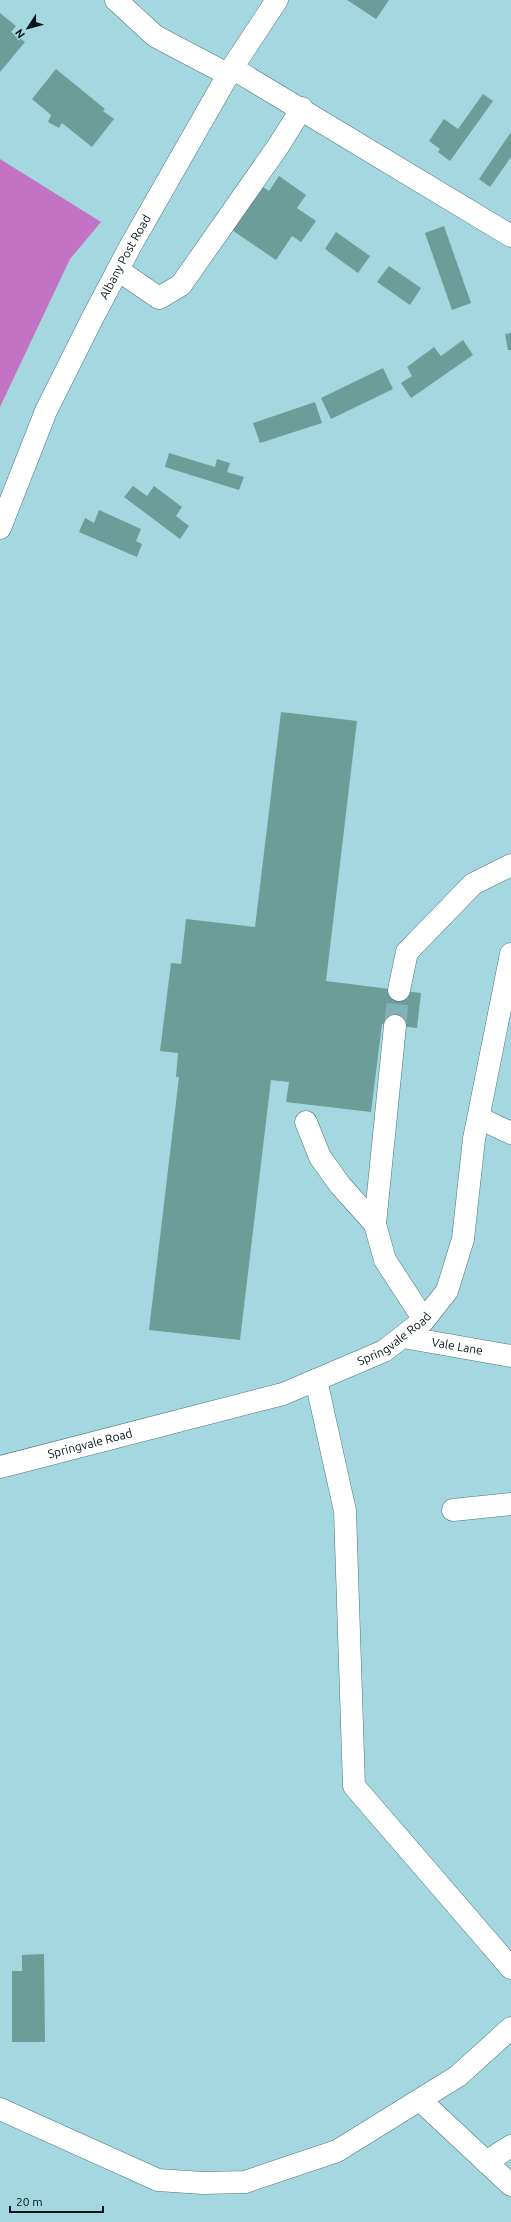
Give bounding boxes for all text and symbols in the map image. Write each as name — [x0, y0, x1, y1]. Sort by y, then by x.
north arrow — [8, 8, 48, 48]
text: N — [13, 27, 27, 41]
street label: Albany Post Road — [97, 212, 153, 301]
street label: Springvale Road — [355, 1310, 434, 1368]
street label: Vale Lane — [431, 1335, 484, 1357]
street label: Springvale Road — [46, 1426, 134, 1460]
scale bar — [10, 2188, 103, 2214]
text: 20 m — [16, 2195, 43, 2208]

